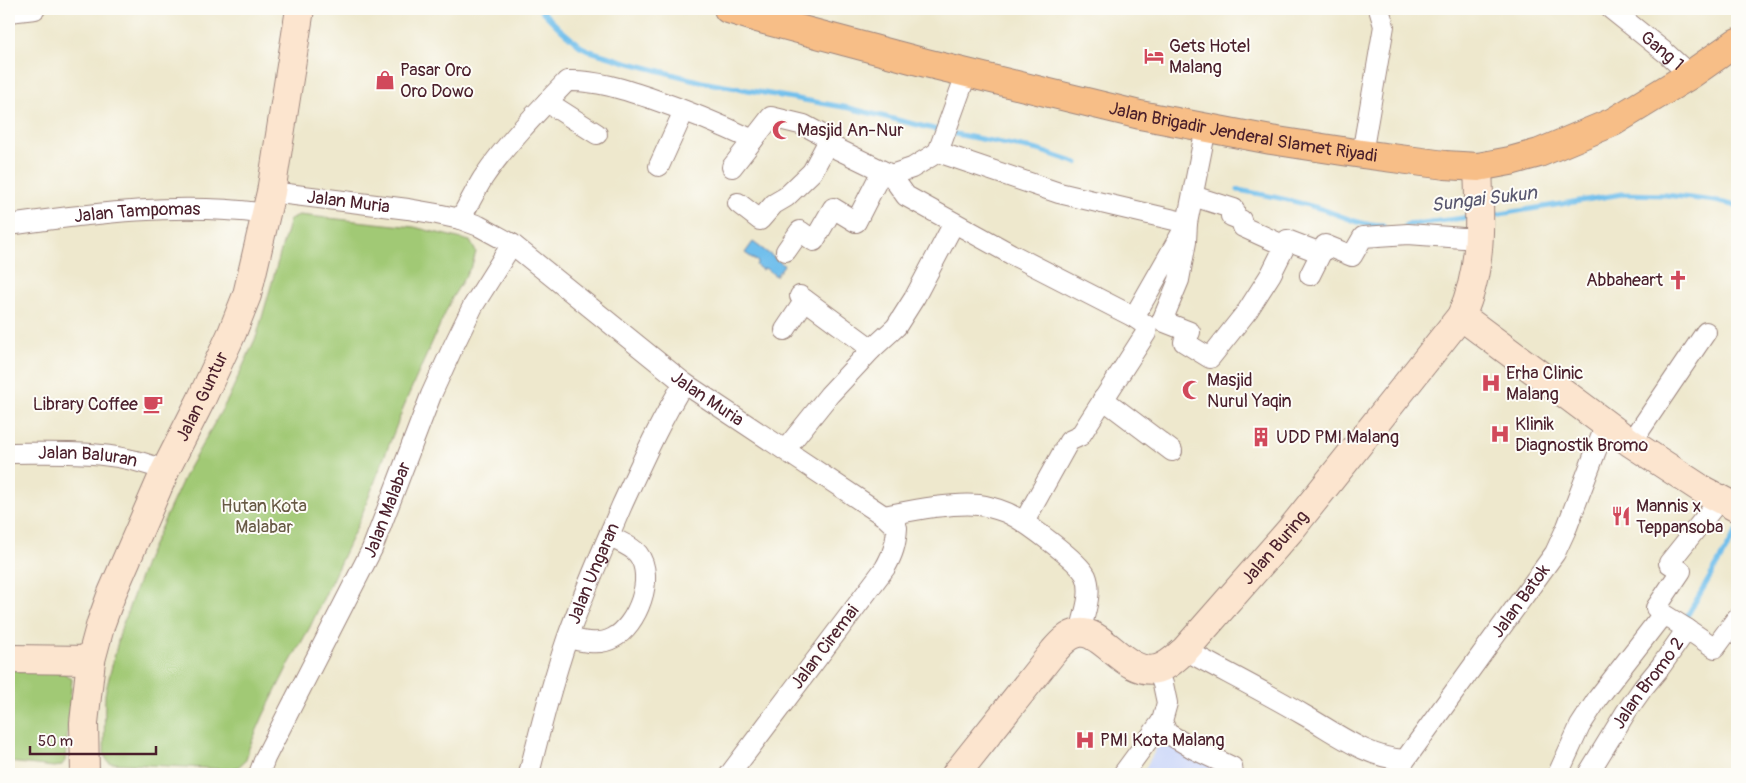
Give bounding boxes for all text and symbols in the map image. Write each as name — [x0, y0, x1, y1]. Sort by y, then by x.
street label: Gang 1 — [1636, 26, 1689, 75]
place label: Gets Hotel Malang — [1169, 35, 1251, 79]
hotel icon: Gets Hotel Malang — [1143, 45, 1165, 67]
place label: Pasar Oro Oro Dowo — [400, 59, 474, 103]
shop icon: Pasar Oro Oro Dowo — [374, 69, 396, 91]
street label: Jalan Brigadir Jenderal Slamet Riyadi — [1107, 96, 1379, 167]
mosque icon: Masjid An-Nur — [771, 119, 793, 141]
place label: Masjid An-Nur — [797, 119, 904, 142]
water label: Sungai Sukun — [1430, 180, 1539, 217]
street label: Jalan Muria — [306, 185, 391, 218]
street label: Jalan Tampomas — [73, 197, 201, 228]
place label: Abbaheart — [1586, 269, 1664, 292]
church icon: Abbaheart — [1667, 269, 1689, 291]
street label: Jalan Guntur — [170, 347, 234, 445]
place label: Erha Clinic Malang — [1506, 362, 1583, 406]
street label: Jalan Muria — [666, 365, 748, 431]
place label: Masjid Nurul Yaqin — [1207, 369, 1292, 413]
hospital icon: Erha Clinic Malang — [1480, 372, 1502, 394]
mosque icon: Masjid Nurul Yaqin — [1181, 379, 1203, 401]
place label: Library Coffee — [33, 393, 138, 416]
cafe icon: Library Coffee — [142, 393, 164, 415]
place label: Klinik Diagnostik Bromo — [1515, 413, 1648, 457]
hospital icon: Klinik Diagnostik Bromo — [1489, 423, 1511, 445]
building icon: UDD PMI Malang — [1250, 426, 1272, 448]
place label: UDD PMI Malang — [1276, 426, 1399, 449]
street label: Jalan Baluran — [38, 441, 140, 472]
street label: Jalan Malabar — [358, 458, 416, 562]
park label: Hutan Kota Malabar — [221, 495, 307, 539]
place label: Mannis x Teppansoba — [1636, 495, 1723, 539]
street label: Jalan Buring — [1236, 505, 1313, 589]
restaurant icon: Mannis x Teppansoba — [1610, 505, 1632, 527]
street label: Jalan Ungaran — [562, 519, 624, 627]
street label: Jalan Batok — [1486, 559, 1555, 642]
street label: Jalan Ciremai — [786, 600, 864, 694]
street label: Jalan Bromo 2 — [1607, 633, 1689, 733]
scale bar — [30, 723, 156, 755]
hospital icon: PMI Kota Malang — [1074, 729, 1096, 751]
place label: PMI Kota Malang — [1100, 729, 1225, 752]
text: 50 m — [38, 732, 73, 751]

